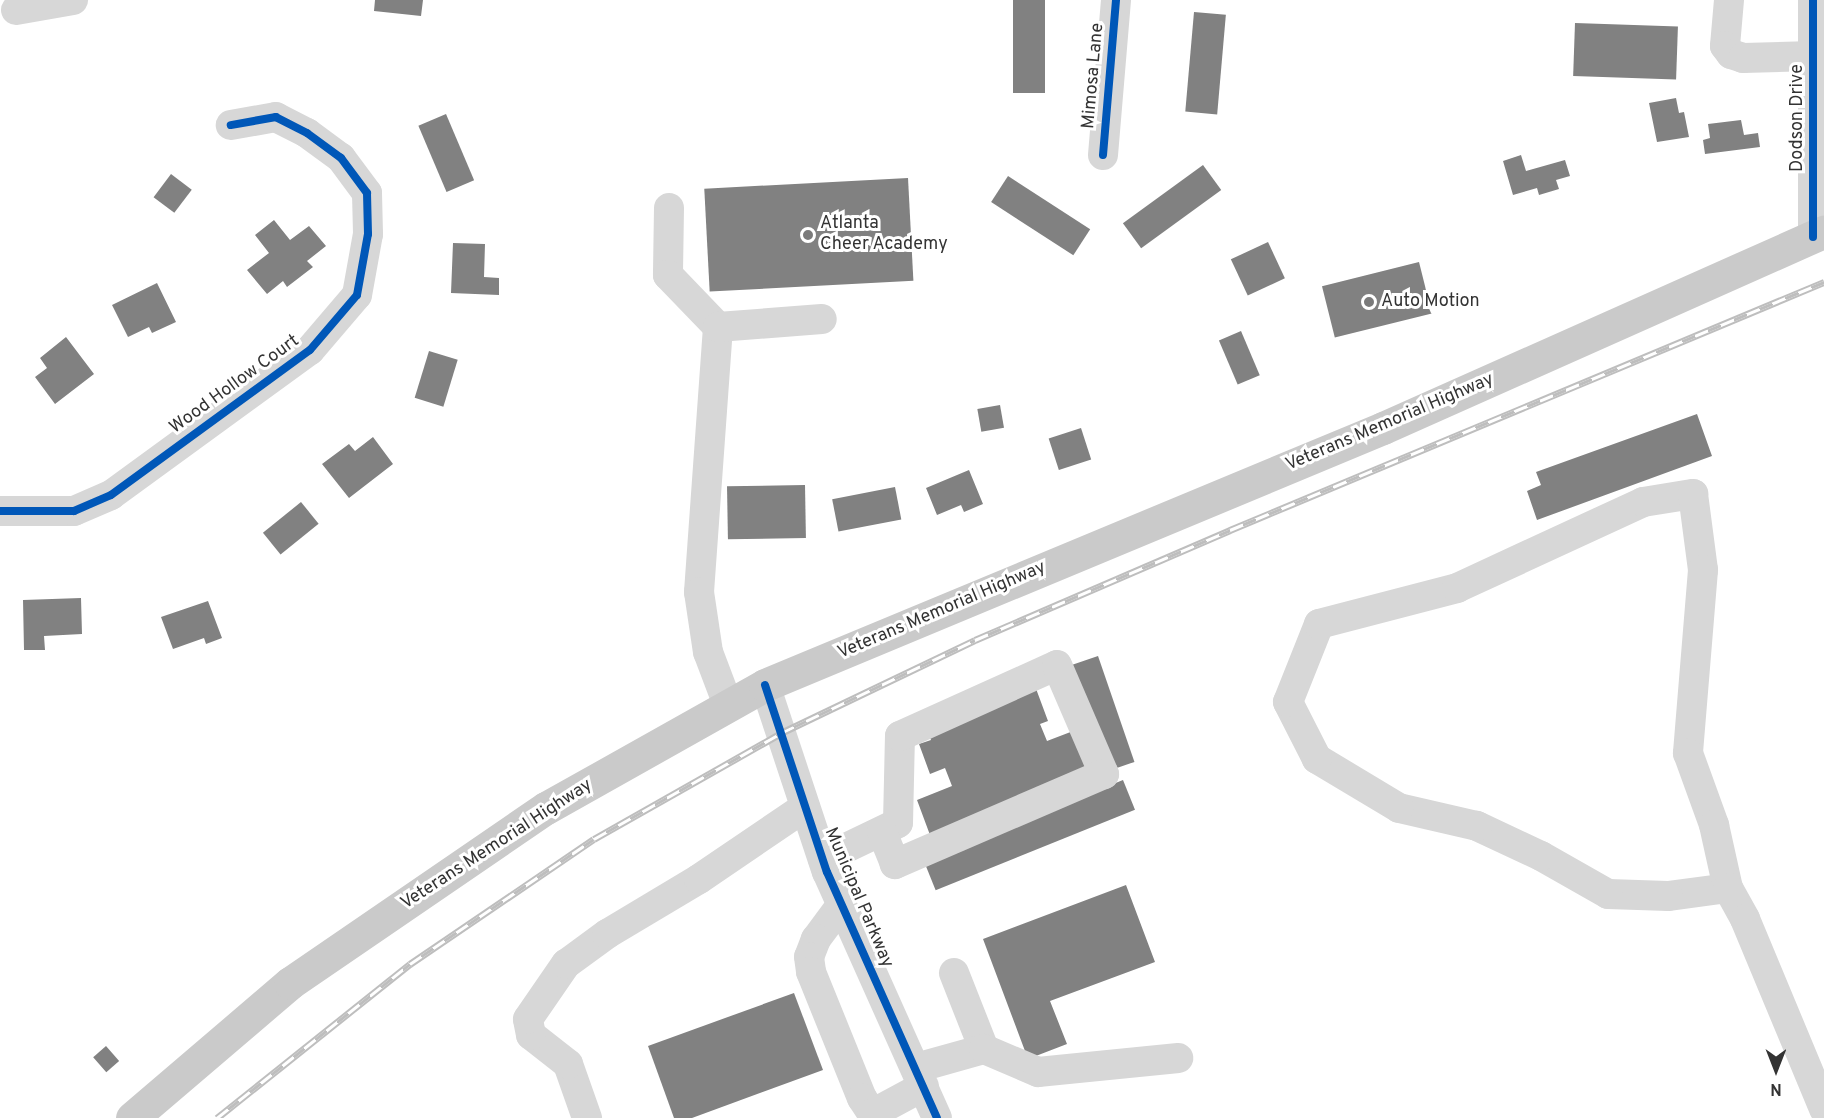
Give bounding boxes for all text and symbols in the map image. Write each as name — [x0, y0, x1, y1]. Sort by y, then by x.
street label: Mimosa Lane — [1079, 22, 1109, 130]
street label: Dodson Drive — [1787, 64, 1809, 172]
place label: Atlanta Cheer Academy — [820, 214, 948, 256]
marker: Atlanta Cheer Academy — [801, 228, 815, 242]
place label: Auto Motion — [1381, 291, 1480, 313]
marker: Auto Motion — [1362, 295, 1376, 309]
street label: Wood Hollow Court — [166, 331, 304, 439]
street label: Veterans Memorial Highway — [1283, 369, 1497, 477]
street label: Veterans Memorial Highway — [835, 557, 1049, 665]
street label: Veterans Memorial Highway — [397, 775, 597, 915]
street label: Municipal Parkway — [819, 825, 897, 971]
north arrow — [1746, 1040, 1806, 1100]
text: N — [1770, 1078, 1782, 1098]

